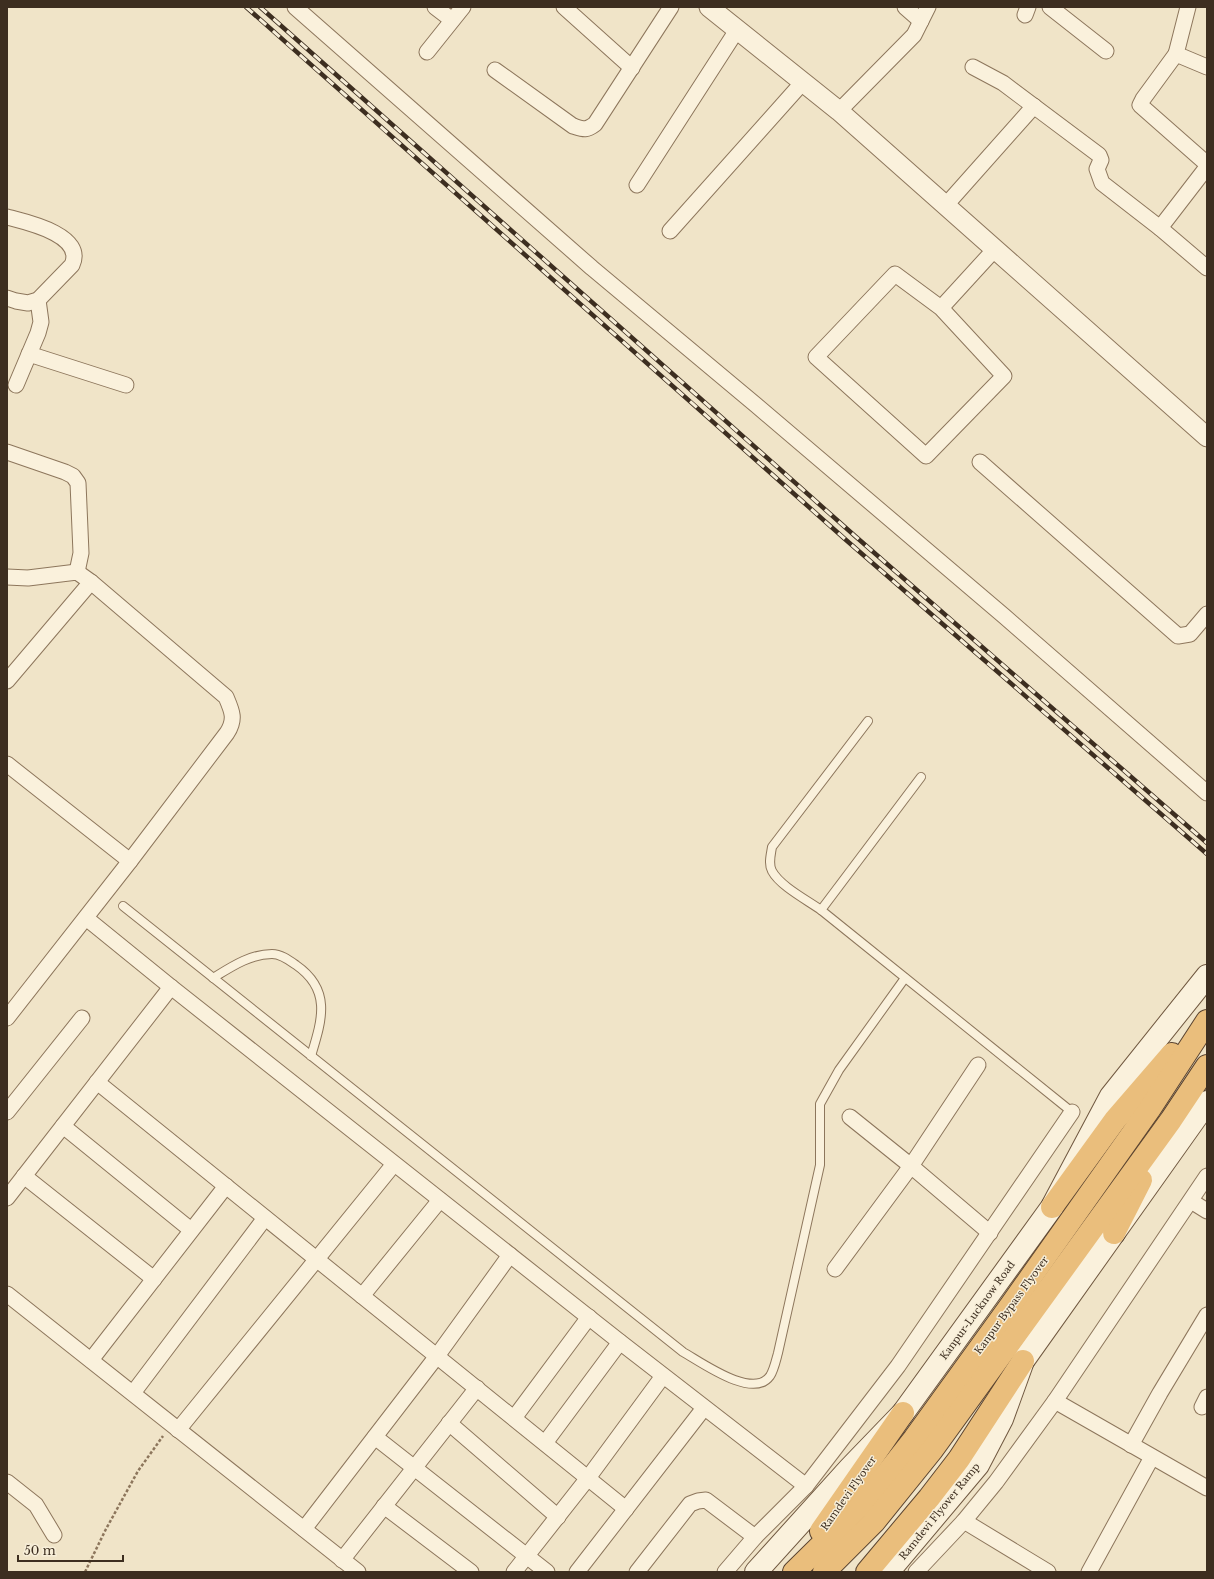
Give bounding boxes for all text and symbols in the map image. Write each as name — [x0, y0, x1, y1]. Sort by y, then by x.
street label: Kanpur Bypass Flyover — [971, 1254, 1051, 1357]
street label: Kanpur-Lucknow Road — [937, 1258, 1018, 1362]
street label: Ramdevi Flyover — [818, 1453, 879, 1533]
street label: Ramdevi Flyover Ramp — [896, 1460, 983, 1563]
scale bar — [18, 1537, 123, 1563]
text: 50 m — [24, 1543, 56, 1558]

